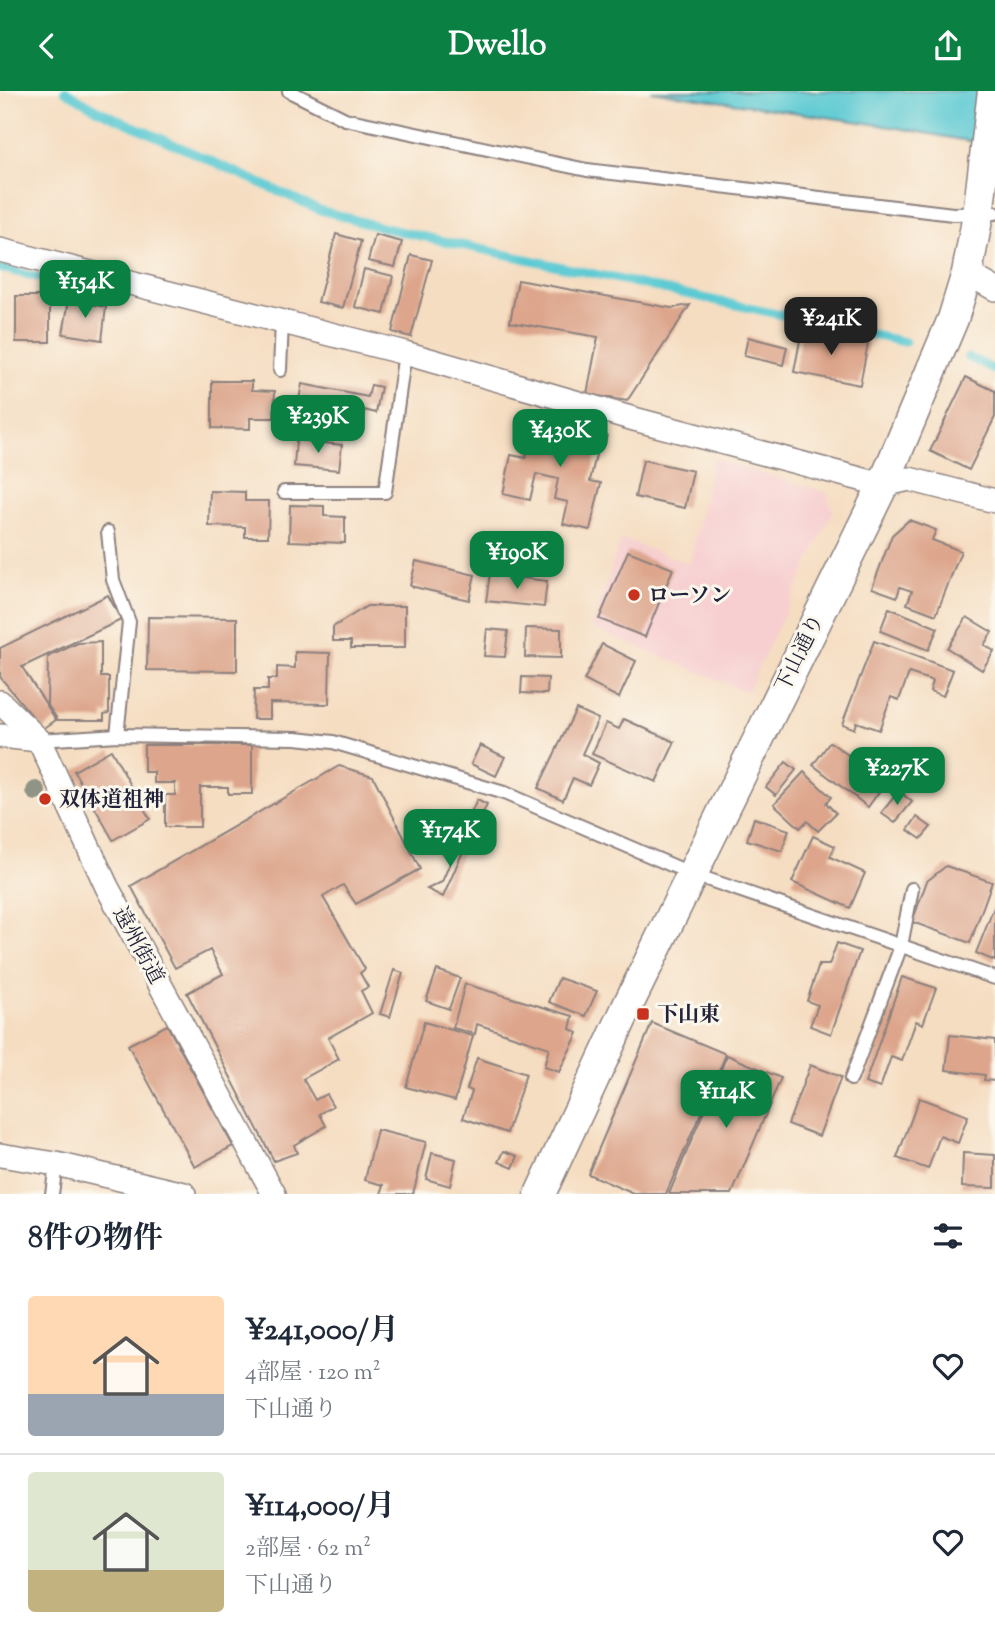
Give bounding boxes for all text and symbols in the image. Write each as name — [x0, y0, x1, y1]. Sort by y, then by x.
text: Dwello — [448, 23, 547, 69]
icon: back — [28, 27, 66, 65]
icon: share — [929, 27, 967, 65]
pin: ¥154K — [36, 261, 134, 320]
text: ¥154K — [56, 266, 114, 299]
pin: ¥241K — [782, 297, 880, 357]
text: ¥241K — [800, 303, 862, 336]
pin: ¥239K — [269, 395, 367, 455]
text: ¥239K — [287, 401, 349, 434]
pin: ¥430K — [511, 409, 609, 469]
text: ¥430K — [529, 415, 591, 448]
pin: ¥190K — [468, 531, 566, 591]
text: ¥190K — [486, 537, 548, 570]
place label: ローソン — [648, 582, 731, 612]
marker: ローソン — [626, 587, 642, 603]
street label: 下山通り — [769, 610, 833, 698]
pin: ¥227K — [848, 747, 946, 807]
text: ¥227K — [865, 753, 929, 786]
place label: 双体道祖神 — [59, 786, 164, 816]
marker: 双体道祖神 — [37, 791, 53, 807]
pin: ¥174K — [401, 809, 499, 869]
text: ¥174K — [420, 815, 480, 848]
street label: 遠州街道 — [104, 902, 170, 990]
place label: 下山東 — [657, 1001, 720, 1031]
marker: 下山東 — [635, 1006, 651, 1022]
pin: ¥114K — [677, 1070, 775, 1130]
text: ¥114K — [697, 1076, 755, 1109]
icon: filters — [929, 1217, 967, 1255]
text: 8件の物件 — [28, 1218, 163, 1261]
text: ¥241,000/月 — [245, 1310, 399, 1353]
icon: home — [84, 1324, 168, 1408]
icon: heart — [929, 1347, 967, 1385]
text: 4部屋 · 120 m² — [245, 1357, 381, 1390]
text: 下山通り — [245, 1394, 337, 1427]
text: ¥114,000/月 — [245, 1486, 395, 1529]
icon: home — [84, 1500, 168, 1584]
icon: heart — [929, 1523, 967, 1561]
text: 2部屋 · 62 m² — [245, 1533, 371, 1566]
text: 下山通り — [245, 1570, 337, 1603]

